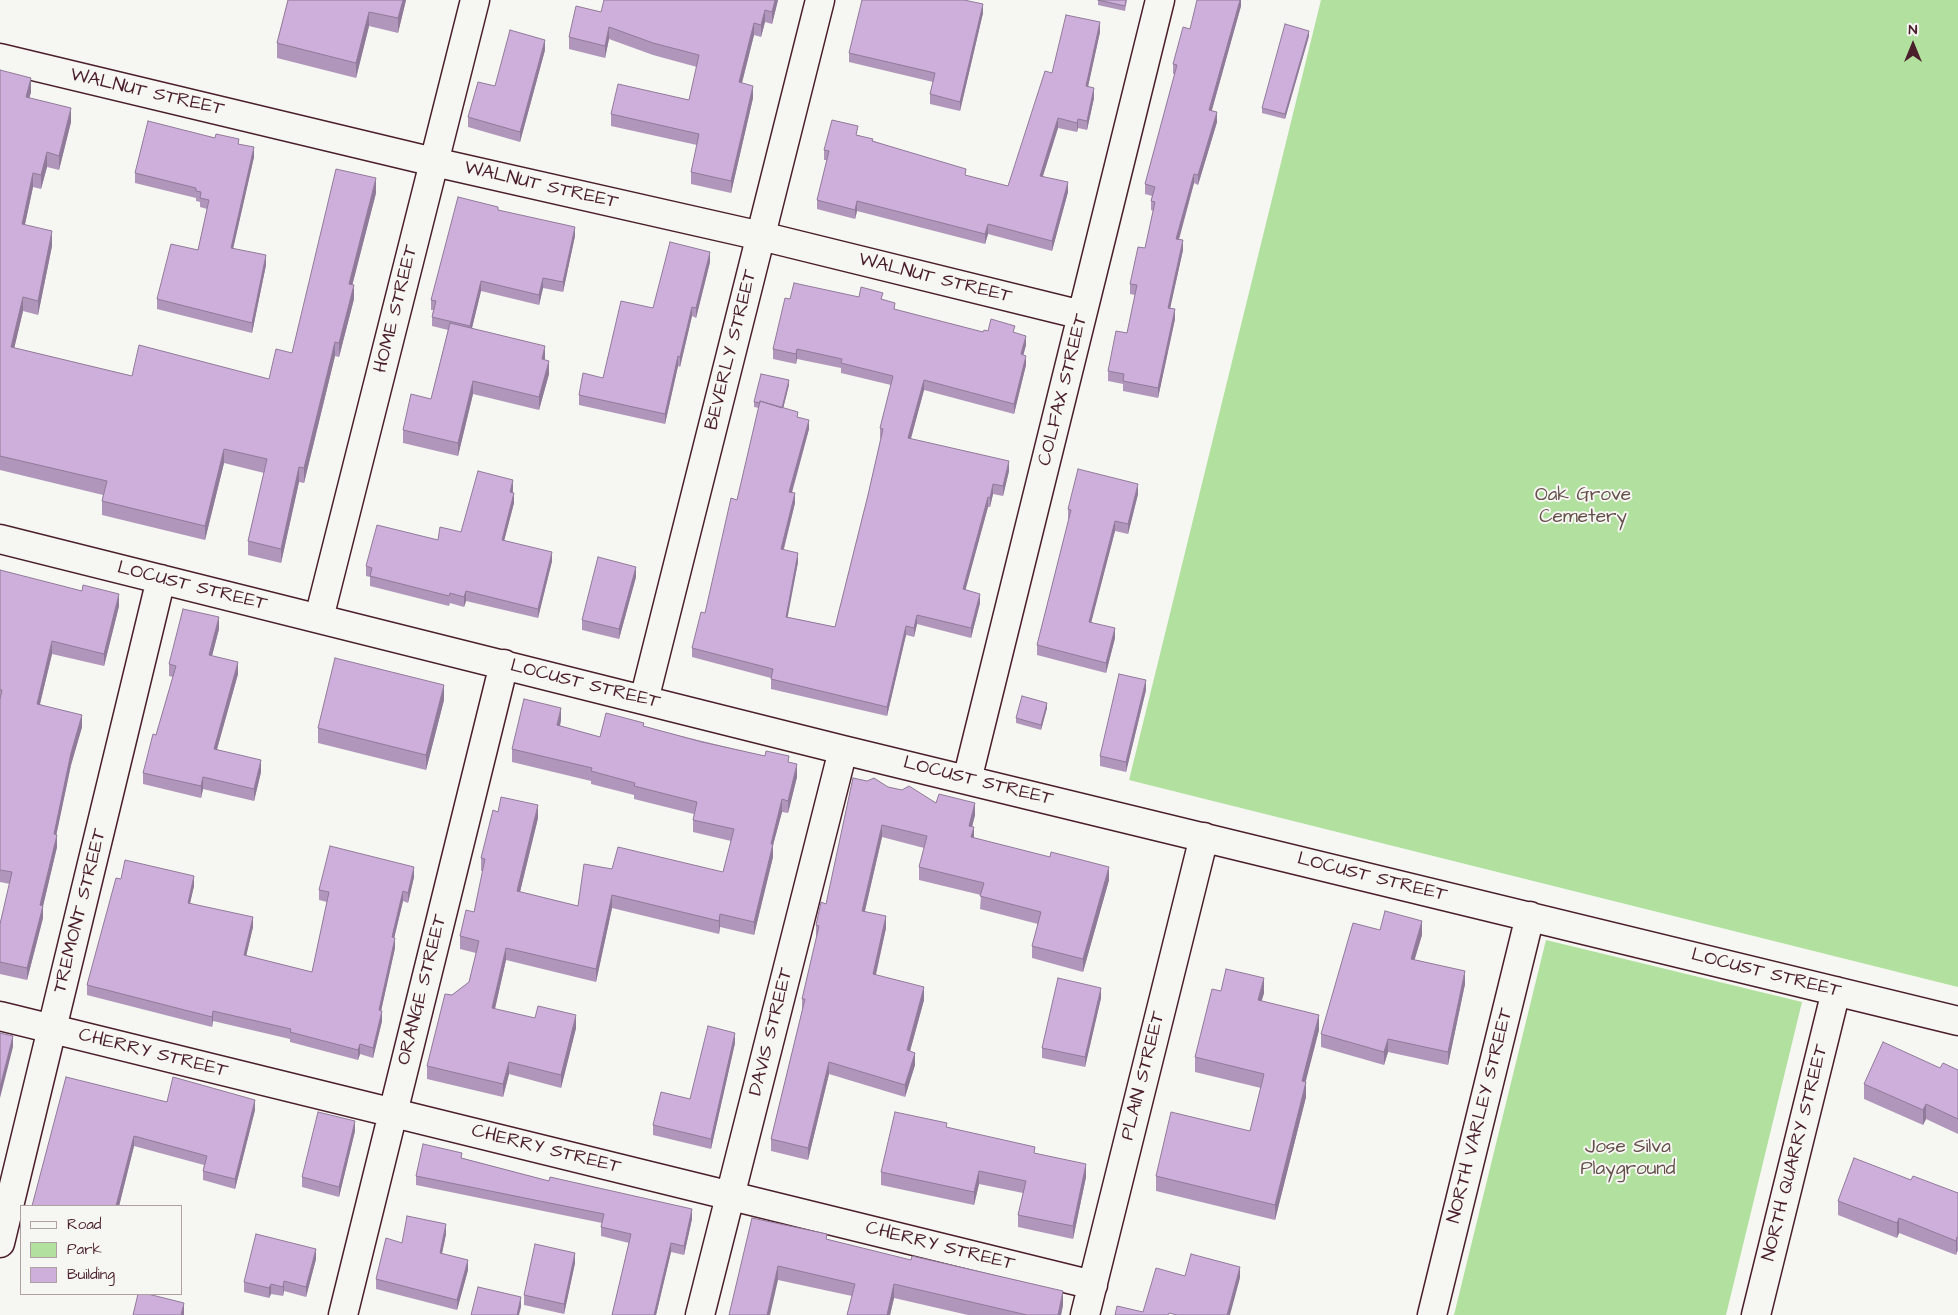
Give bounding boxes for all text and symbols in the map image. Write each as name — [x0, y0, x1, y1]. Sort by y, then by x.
north arrow — [1888, 20, 1938, 70]
text: N — [1909, 20, 1917, 40]
street label: WALNUT STREET — [68, 64, 226, 122]
street label: WALNUT STREET — [462, 157, 620, 215]
street label: HOME STREET — [370, 243, 424, 375]
street label: WALNUT STREET — [856, 249, 1014, 309]
street label: BEVERLY STREET — [701, 268, 763, 432]
street label: COLFAX STREET — [1034, 312, 1094, 468]
park label: Oak Grove Cemetery — [1535, 485, 1631, 529]
street label: LOCUST STREET — [115, 557, 269, 617]
street label: LOCUST STREET — [508, 655, 662, 715]
street label: LOCUST STREET — [901, 752, 1055, 812]
street label: TREMONT STREET — [50, 827, 112, 995]
street label: LOCUST STREET — [1295, 848, 1449, 908]
street label: ORANGE STREET — [393, 912, 453, 1068]
street label: LOCUST STREET — [1689, 944, 1843, 1004]
street label: DAVIS STREET — [745, 966, 799, 1098]
street label: NORTH VARLEY STREET — [1443, 1006, 1519, 1226]
street label: PLAIN STREET — [1117, 1009, 1171, 1143]
street label: CHERRY STREET — [76, 1024, 230, 1084]
street label: NORTH QUARRY STREET — [1758, 1042, 1834, 1264]
street label: CHERRY STREET — [469, 1120, 623, 1180]
park label: Jose Silva Playground — [1580, 1137, 1676, 1181]
legend — [20, 1205, 182, 1295]
text: Road — [67, 1214, 101, 1235]
street label: CHERRY STREET — [863, 1217, 1017, 1277]
text: Park — [67, 1239, 102, 1260]
text: Building — [67, 1264, 115, 1285]

